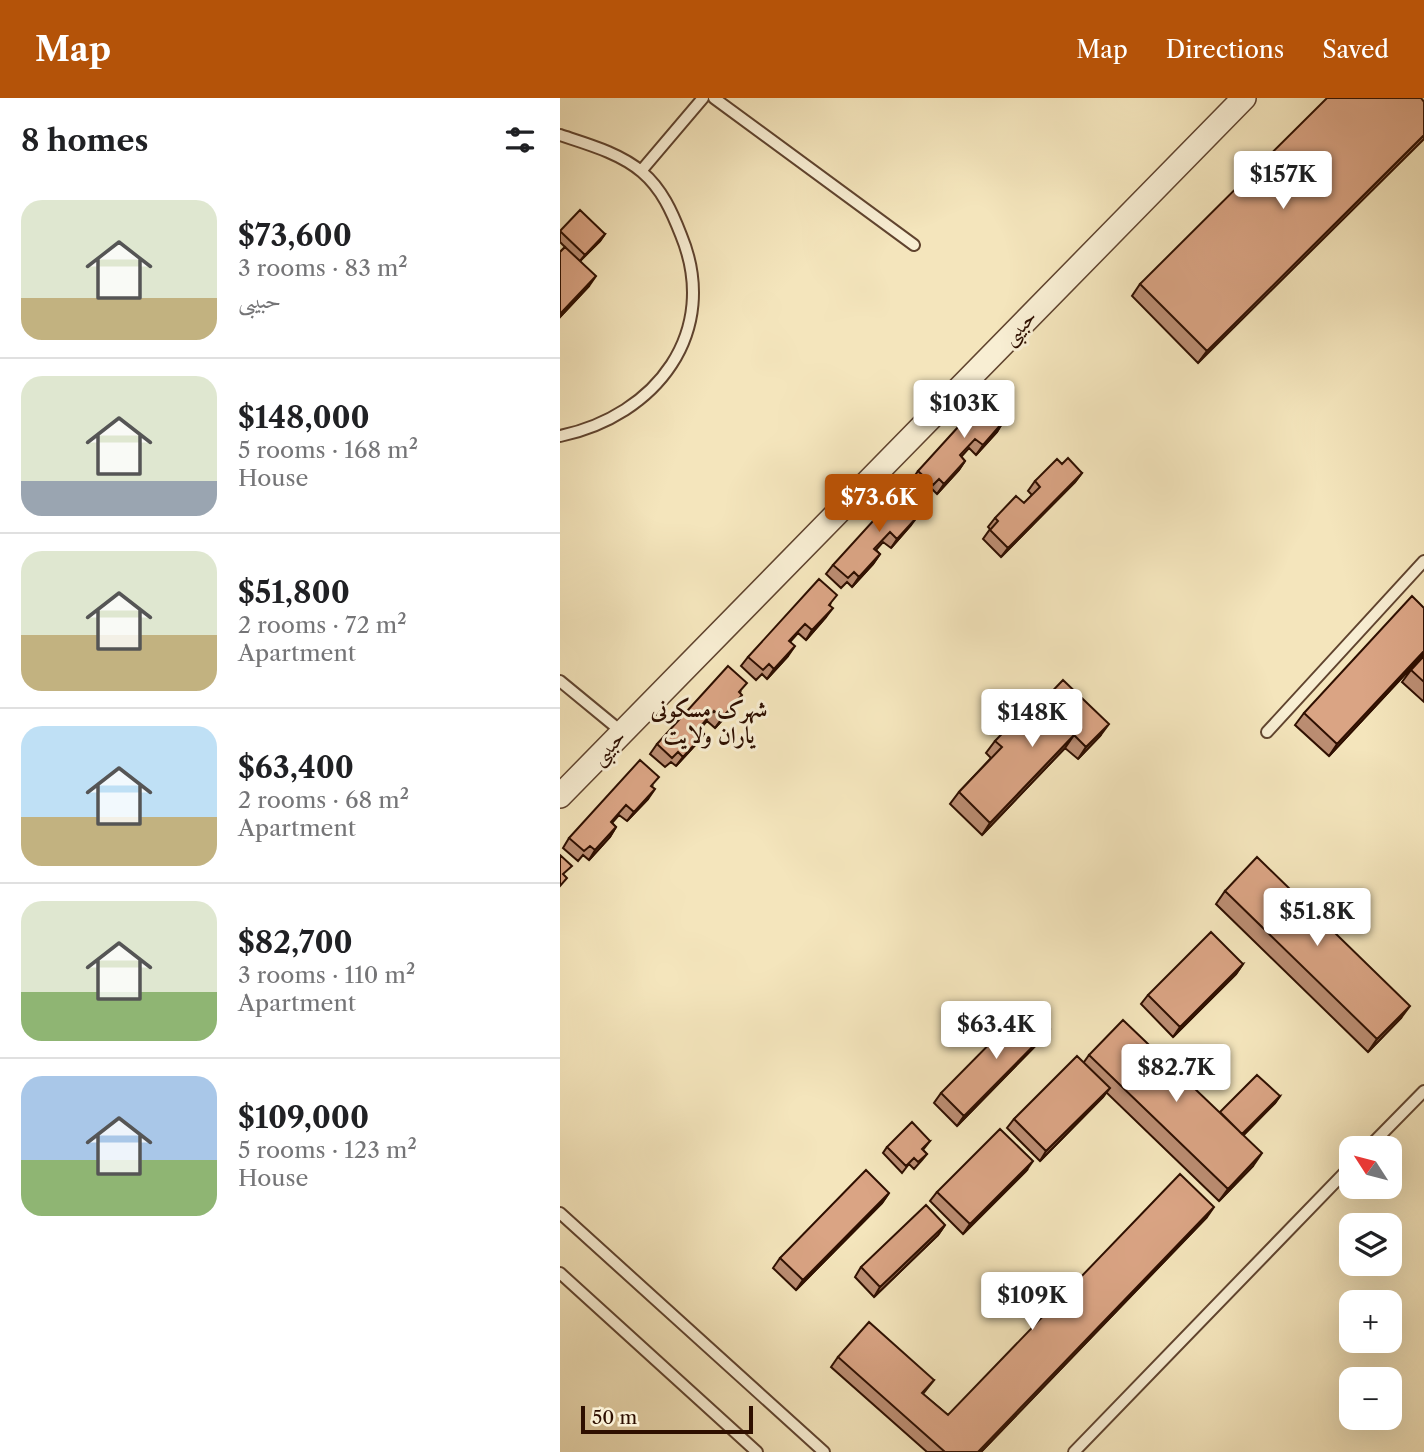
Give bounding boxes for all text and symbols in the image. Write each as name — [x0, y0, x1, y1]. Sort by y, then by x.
text: Map — [35, 29, 111, 70]
text: Map — [1076, 35, 1128, 64]
text: Directions — [1166, 35, 1284, 64]
text: Saved — [1322, 35, 1389, 64]
icon: filters — [501, 121, 539, 159]
text: 8 homes — [21, 122, 148, 159]
pin: $157K — [1234, 152, 1332, 211]
text: $157K — [1250, 160, 1316, 188]
text: $73,600 — [238, 217, 352, 254]
icon: home — [77, 228, 161, 312]
text: 3 rooms · 83 m² — [238, 254, 408, 282]
text: حبیبی — [238, 286, 281, 314]
street label: حبیبی — [996, 304, 1045, 353]
pin: $103K — [915, 380, 1013, 440]
text: $103K — [929, 389, 999, 417]
text: $148,000 — [238, 399, 370, 436]
icon: home — [77, 404, 161, 488]
text: 5 rooms · 168 m² — [238, 436, 418, 464]
text: House — [238, 464, 308, 492]
pin: $73.6K — [822, 474, 936, 534]
text: $73.6K — [841, 483, 917, 511]
text: $51,800 — [238, 574, 350, 611]
icon: home — [77, 579, 161, 663]
text: 2 rooms · 72 m² — [238, 611, 407, 639]
text: Apartment — [238, 639, 356, 667]
pin: $148K — [983, 690, 1081, 749]
district label: شهرک مسکونی یاران ولایت — [650, 695, 767, 750]
text: $148K — [997, 698, 1067, 726]
street label: حبیبی — [585, 724, 634, 773]
text: $63,400 — [238, 749, 354, 786]
icon: home — [77, 754, 161, 838]
text: 2 rooms · 68 m² — [238, 786, 409, 814]
text: Apartment — [238, 814, 356, 842]
pin: $51.8K — [1260, 888, 1374, 948]
text: $51.8K — [1280, 897, 1354, 925]
text: $82,700 — [238, 924, 353, 961]
icon: home — [77, 929, 161, 1013]
text: 3 rooms · 110 m² — [238, 961, 415, 989]
text: Apartment — [238, 989, 356, 1017]
pin: $63.4K — [939, 1002, 1053, 1061]
text: $63.4K — [957, 1010, 1035, 1038]
pin: $82.7K — [1119, 1044, 1233, 1104]
text: $82.7K — [1137, 1053, 1215, 1081]
text: $109,000 — [238, 1099, 369, 1136]
icon: home — [77, 1104, 161, 1188]
text: 5 rooms · 123 m² — [238, 1136, 417, 1164]
north arrow — [1339, 1136, 1402, 1199]
map controls — [1339, 1136, 1402, 1430]
text: House — [238, 1164, 308, 1192]
button: layers — [1339, 1213, 1402, 1276]
pin: $109K — [983, 1272, 1081, 1332]
text: $109K — [997, 1281, 1067, 1309]
button: + — [1339, 1290, 1402, 1353]
button: − — [1339, 1367, 1402, 1430]
scale bar — [581, 1403, 752, 1435]
text: 50 m — [592, 1406, 637, 1429]

